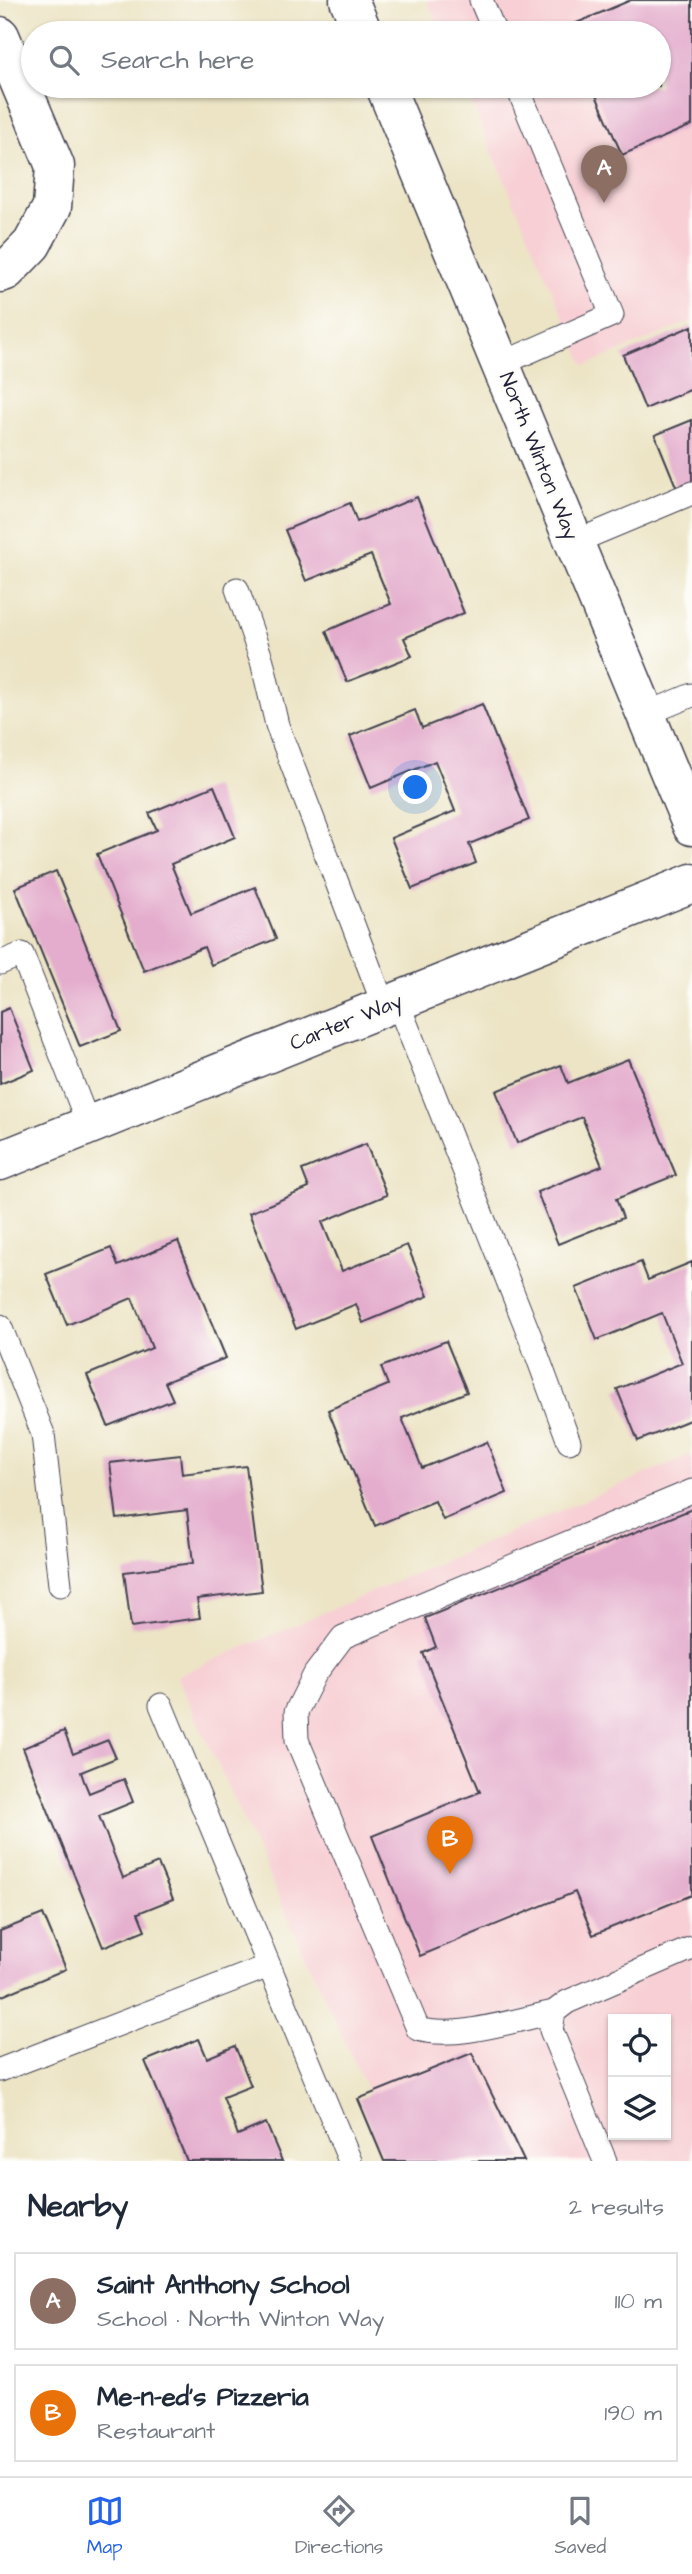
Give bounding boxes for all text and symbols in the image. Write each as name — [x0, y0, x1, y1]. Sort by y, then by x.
search box — [21, 21, 671, 98]
icon: search — [45, 41, 83, 79]
text: Search here — [101, 42, 254, 78]
pin: A — [581, 145, 627, 203]
street label: North Winton Way — [490, 368, 586, 545]
your location — [398, 770, 432, 804]
street label: Carter Way — [285, 986, 408, 1060]
pin: B — [427, 1816, 473, 1874]
map controls — [608, 2014, 671, 2140]
button: locate — [608, 2014, 671, 2077]
button: layers — [608, 2077, 671, 2140]
text: Nearby — [28, 2186, 128, 2228]
text: 2 results — [569, 2191, 664, 2223]
text: Saint Anthony School — [97, 2267, 350, 2303]
text: A — [46, 2285, 60, 2317]
text: 110 m — [614, 2285, 662, 2317]
text: School · North Winton Way — [97, 2303, 384, 2335]
text: Me-n-ed's Pizzeria — [97, 2379, 309, 2415]
text: B — [45, 2397, 61, 2429]
text: 190 m — [604, 2397, 662, 2429]
text: Restaurant — [97, 2415, 215, 2447]
tab: Map — [86, 2492, 124, 2561]
tab: Directions — [295, 2492, 383, 2561]
tab: Saved — [555, 2492, 606, 2561]

